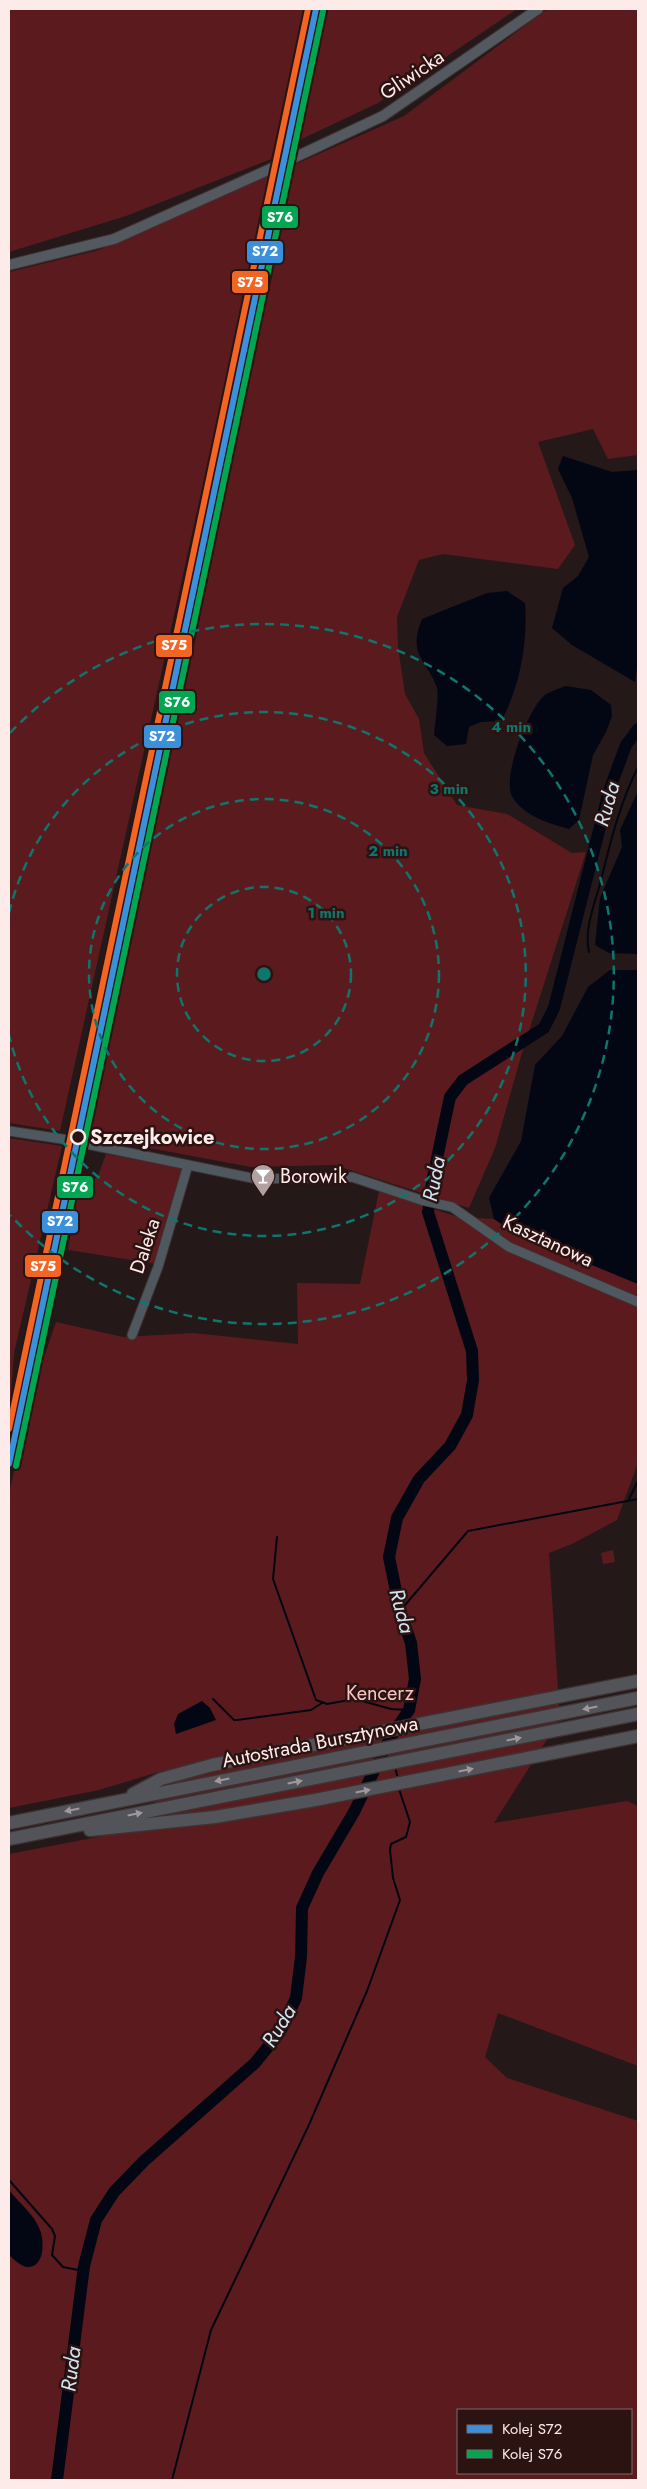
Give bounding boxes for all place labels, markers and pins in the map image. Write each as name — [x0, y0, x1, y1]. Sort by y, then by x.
centre of rings — [255, 965, 273, 983]
place label: Szczejkowice — [90, 1123, 214, 1152]
marker: Szczejkowice — [70, 1129, 86, 1145]
place label: Borowik — [280, 1162, 347, 1191]
bar icon: Borowik — [250, 1163, 276, 1197]

